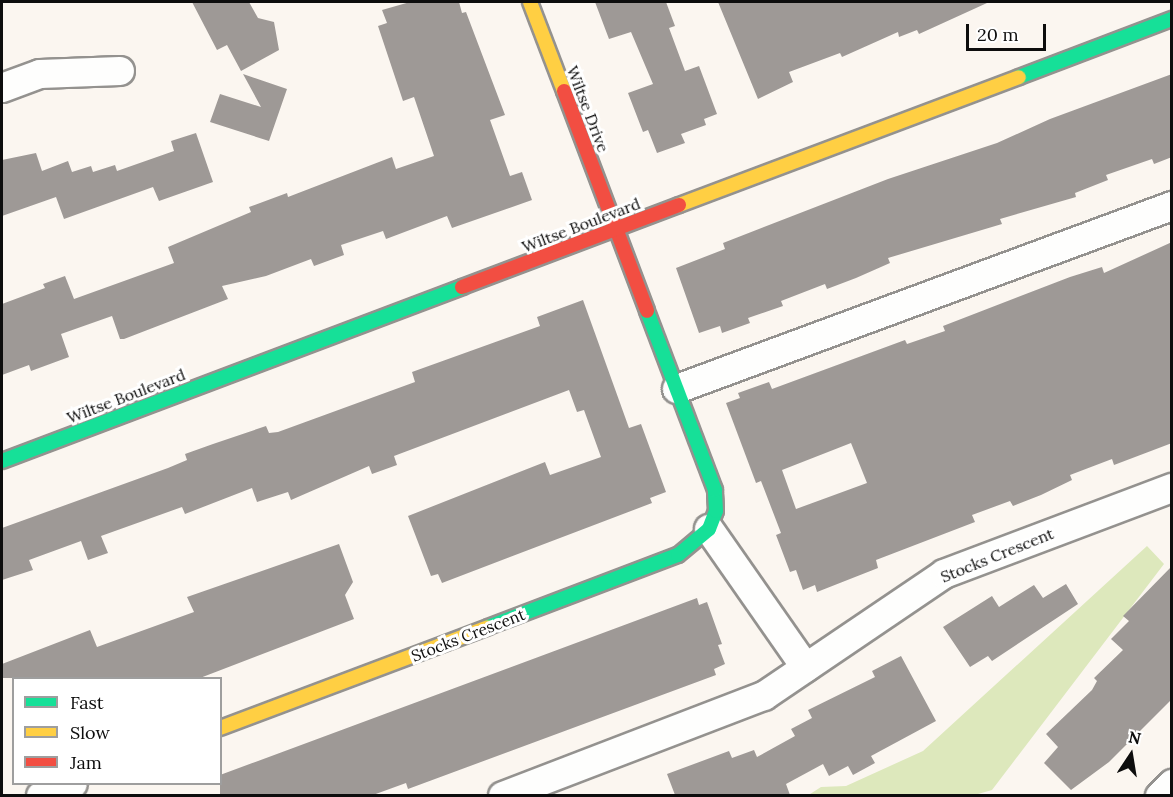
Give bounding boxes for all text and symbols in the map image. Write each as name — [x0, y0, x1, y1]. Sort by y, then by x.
scale bar — [969, 12, 1048, 50]
text: 20 m — [977, 23, 1019, 46]
street label: Wiltse Drive — [563, 63, 613, 155]
street label: Wiltse Boulevard — [519, 194, 643, 256]
street label: Wiltse Boulevard — [64, 365, 188, 427]
street label: Stocks Crescent — [938, 524, 1056, 586]
street label: Stocks Crescent — [408, 604, 528, 666]
legend — [12, 677, 222, 785]
text: Fast — [70, 691, 104, 714]
text: Slow — [70, 721, 110, 744]
north arrow — [1101, 725, 1161, 785]
text: N — [1127, 726, 1143, 748]
text: Jam — [70, 751, 102, 774]

